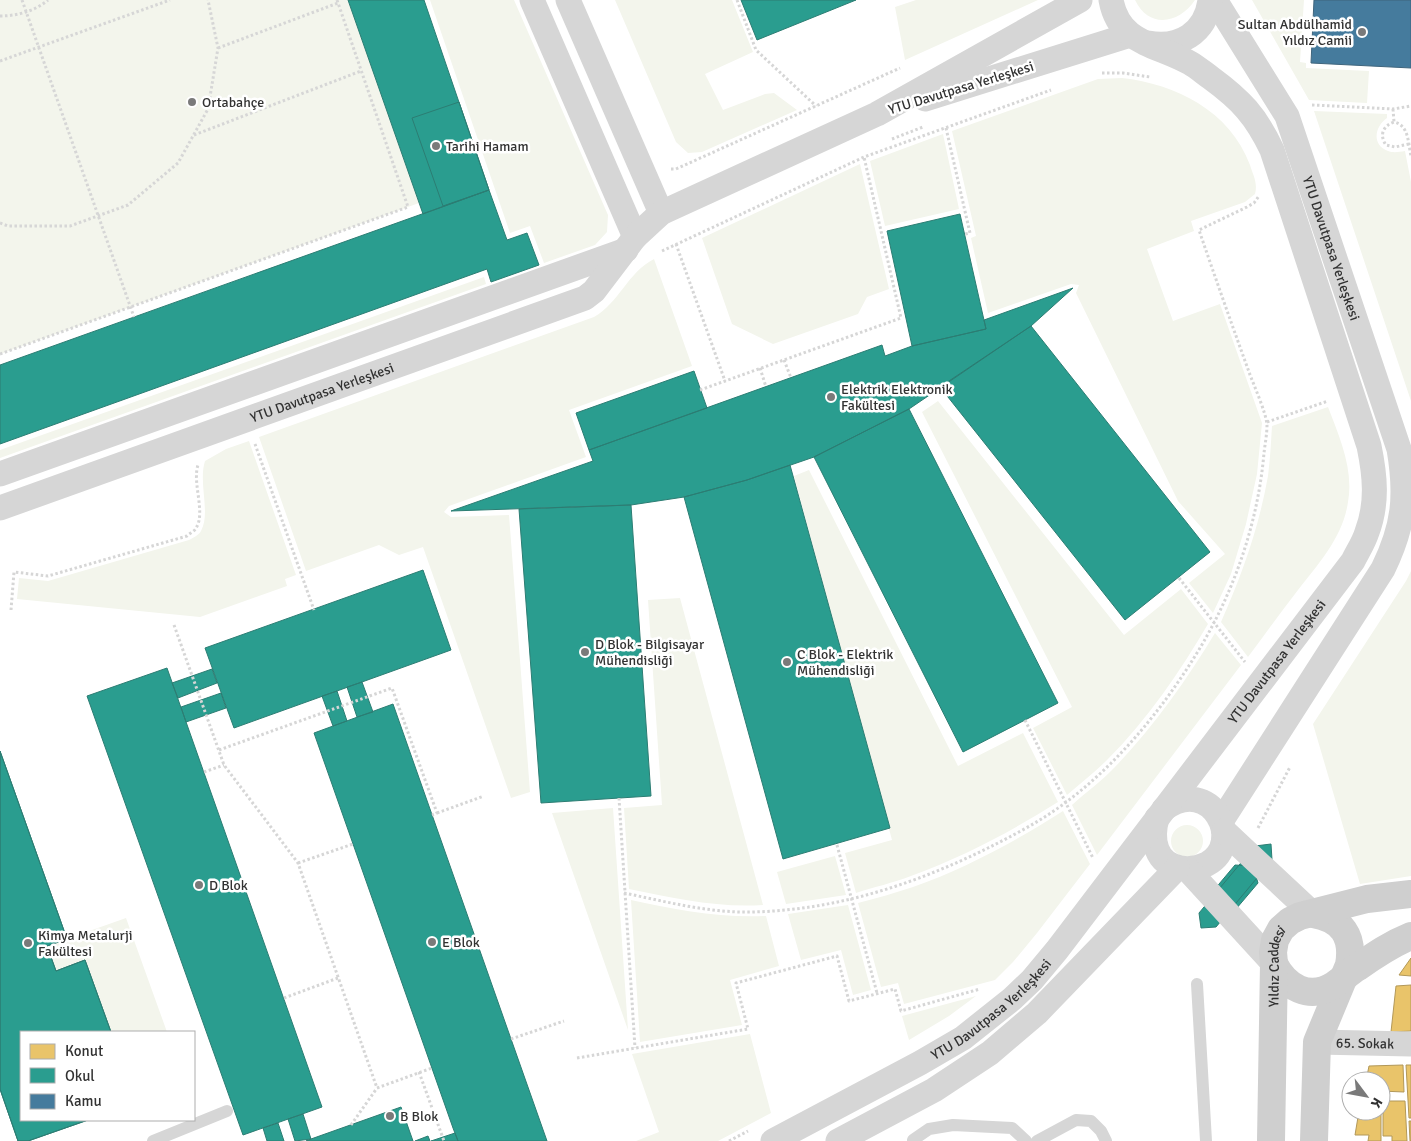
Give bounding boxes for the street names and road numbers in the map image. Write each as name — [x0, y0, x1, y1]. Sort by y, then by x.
street label: YTU Davutpasa Yerleşkesi — [886, 58, 1036, 118]
street label: YTU Davutpasa Yerleşkesi — [1299, 174, 1364, 323]
street label: YTU Davutpasa Yerleşkesi — [248, 359, 396, 426]
street label: YTU Davutpasa Yerleşkesi — [1224, 596, 1329, 727]
street label: Yıldız Caddesi — [1264, 921, 1288, 1007]
street label: YTU Davutpasa Yerleşkesi — [928, 955, 1055, 1063]
street label: 65. Sokak — [1336, 1034, 1394, 1052]

